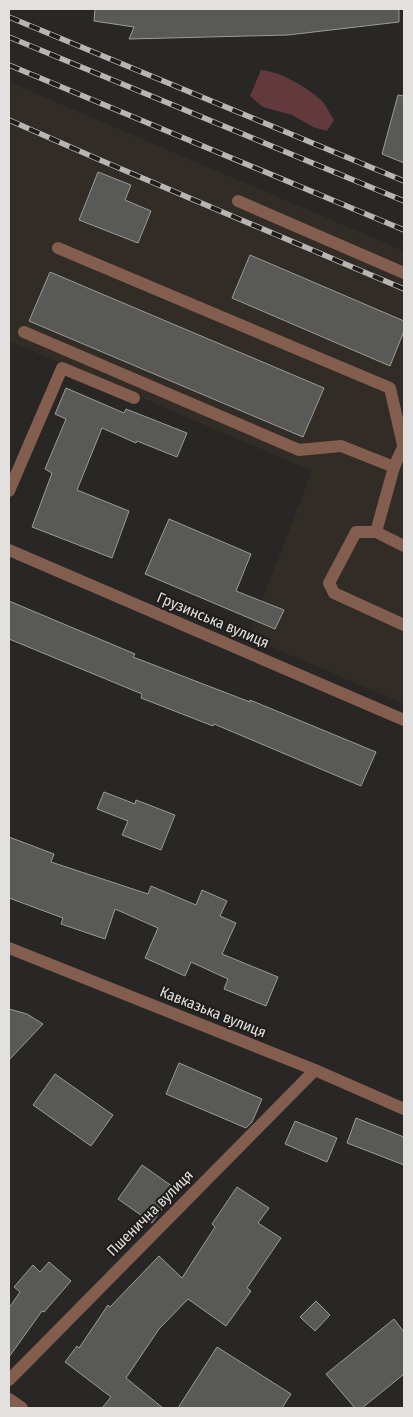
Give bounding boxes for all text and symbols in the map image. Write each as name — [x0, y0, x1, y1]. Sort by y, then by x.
street label: Грузинська вулиця — [154, 588, 272, 652]
street label: Кавказька вулиця — [157, 982, 269, 1042]
street label: Пшенична вулиця — [103, 1166, 197, 1260]

